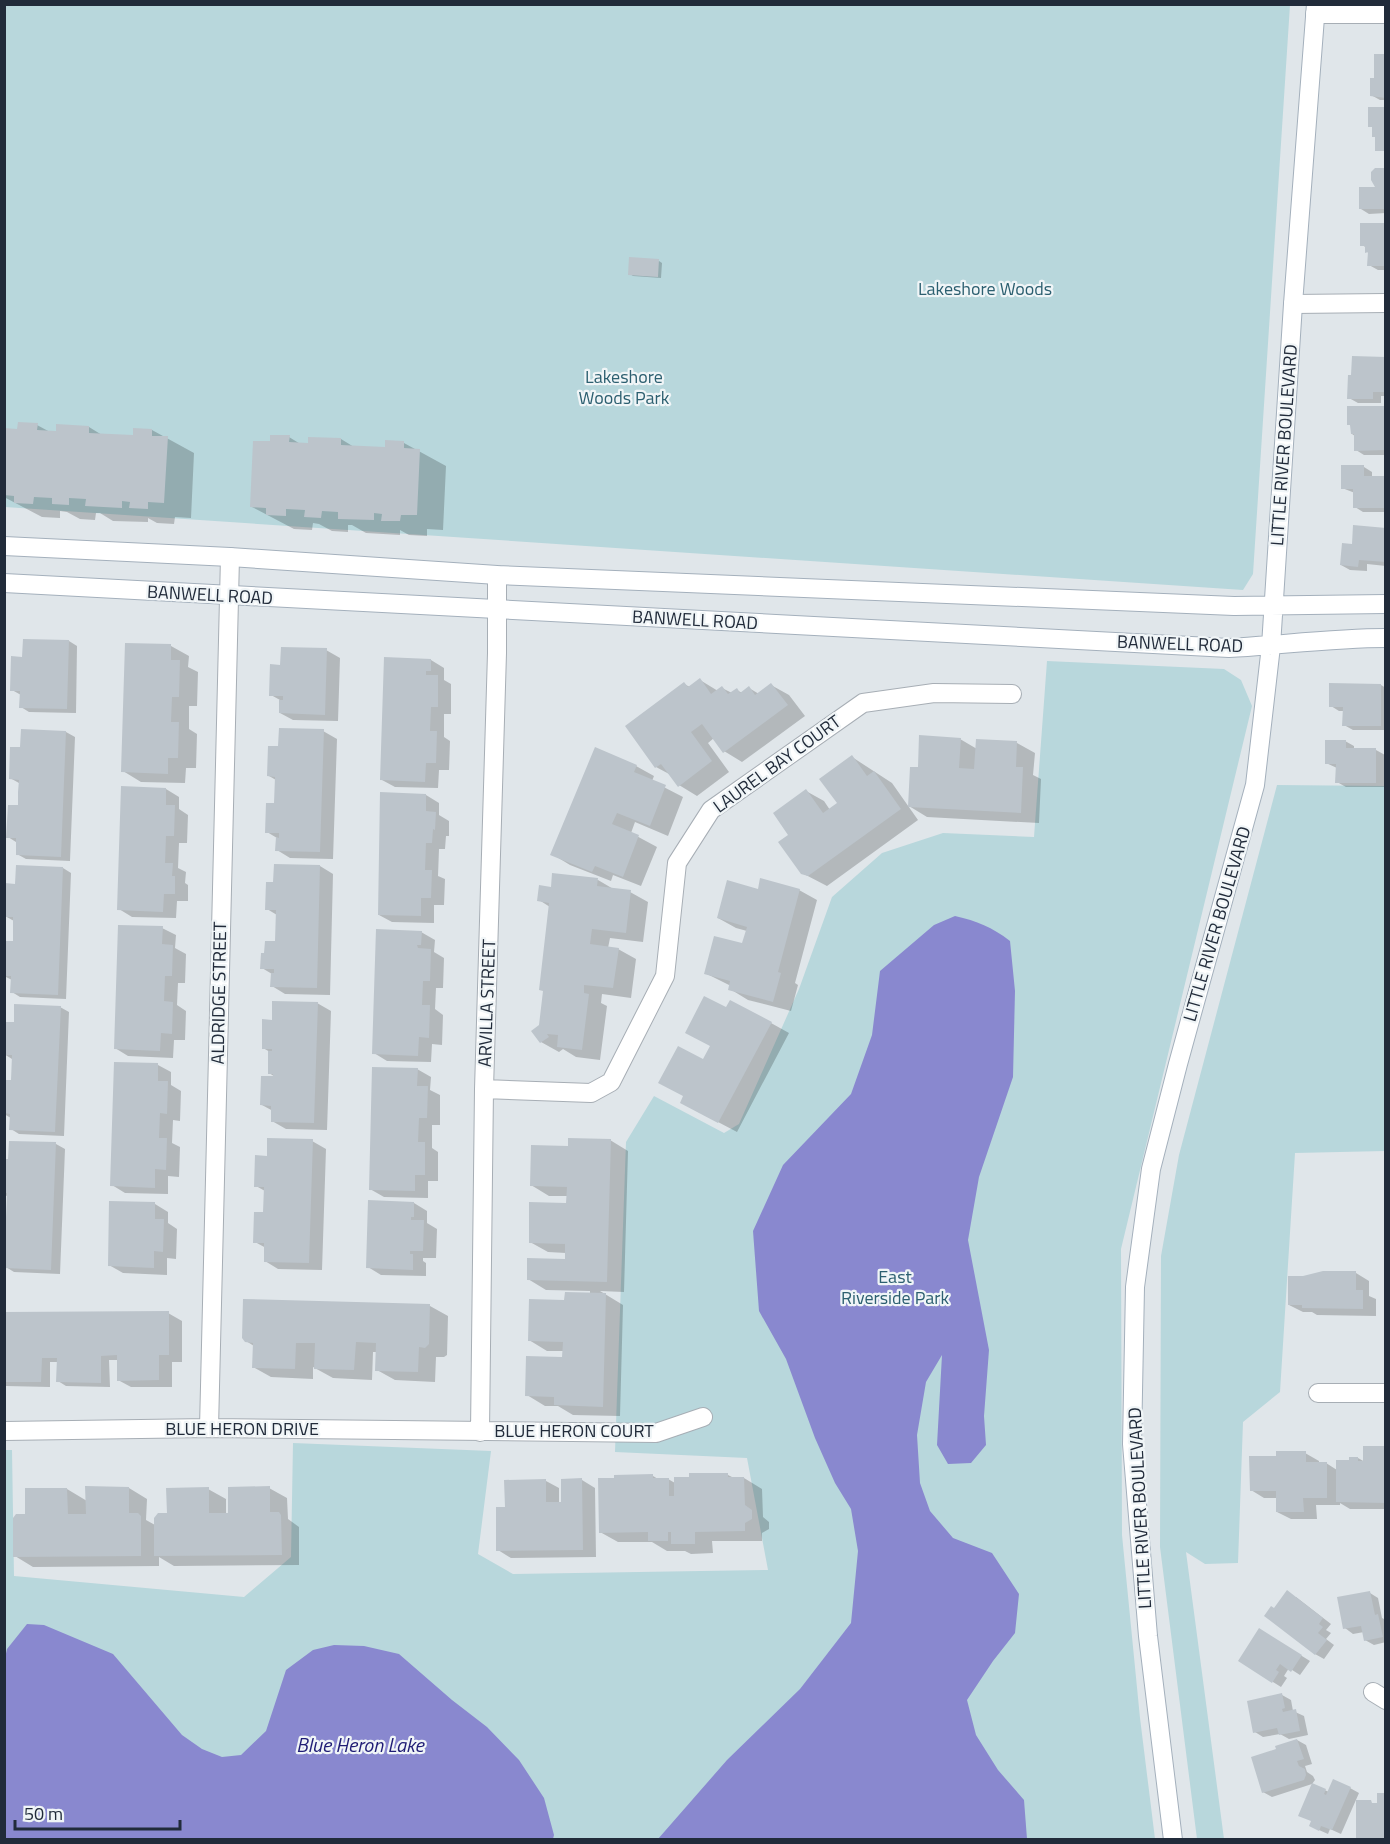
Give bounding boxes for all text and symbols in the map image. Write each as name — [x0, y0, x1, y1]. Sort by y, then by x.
park label: Lakeshore Woods — [918, 275, 1052, 302]
street label: LITTLE RIVER BOULEVARD — [1263, 343, 1304, 547]
park label: Lakeshore Woods Park — [579, 363, 670, 411]
street label: BANWELL ROAD — [146, 578, 274, 611]
street label: BANWELL ROAD — [631, 603, 759, 636]
street label: BANWELL ROAD — [1117, 628, 1243, 659]
street label: LAUREL BAY COURT — [707, 708, 847, 819]
street label: LITTLE RIVER BOULEVARD — [1176, 823, 1257, 1025]
street label: ALDRIDGE STREET — [204, 921, 233, 1065]
street label: ARVILLA STREET — [471, 938, 502, 1068]
park label: East Riverside Park — [841, 1263, 949, 1311]
street label: LITTLE RIVER BOULEVARD — [1121, 1406, 1158, 1610]
street label: BLUE HERON DRIVE — [165, 1415, 319, 1442]
street label: BLUE HERON COURT — [494, 1417, 654, 1444]
water label: Blue Heron Lake — [296, 1729, 426, 1760]
scale bar — [15, 1793, 180, 1831]
text: 50 m — [24, 1800, 63, 1827]

